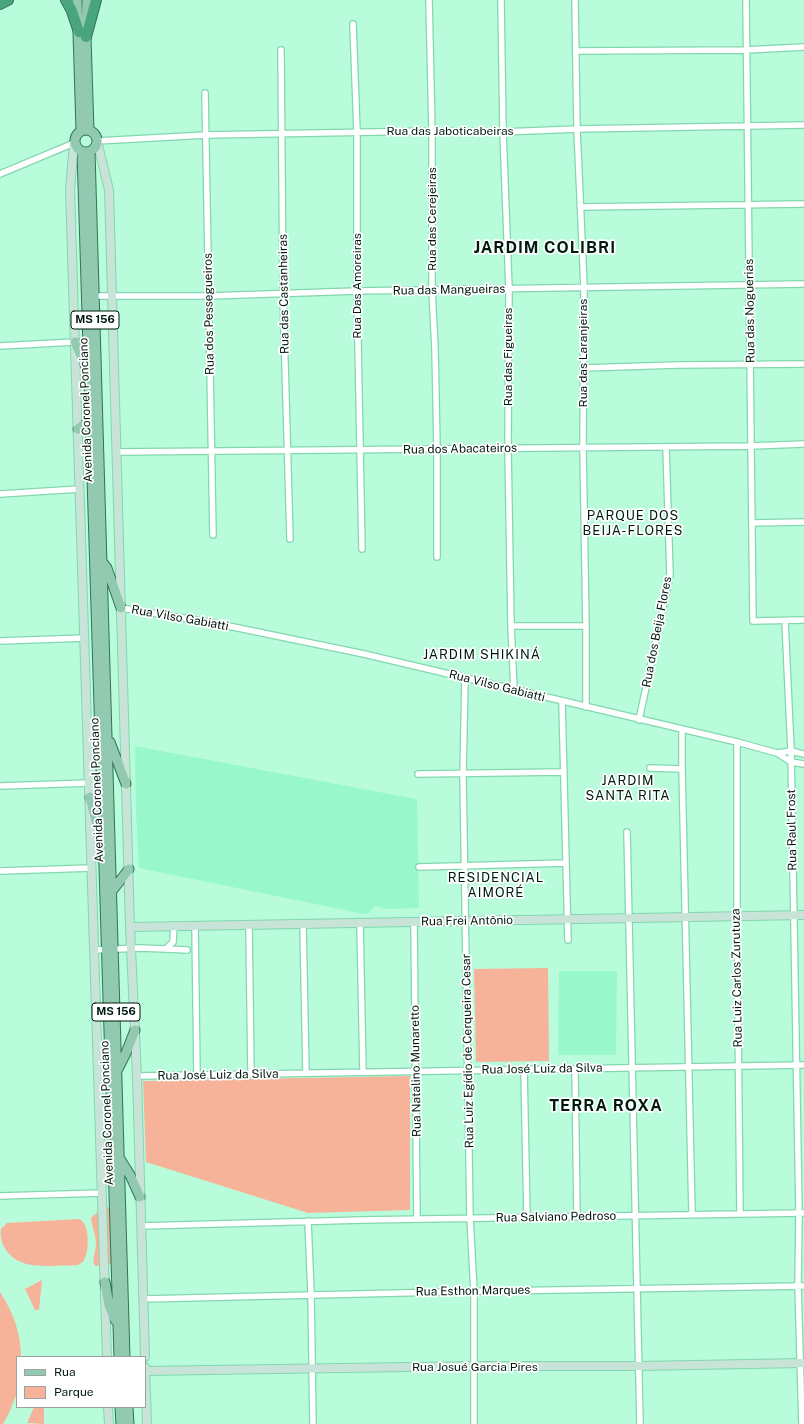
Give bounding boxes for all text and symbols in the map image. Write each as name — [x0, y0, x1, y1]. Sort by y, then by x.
street label: Rua das Jaboticabeiras — [386, 124, 514, 138]
street label: Rua das Cerejeiras — [425, 167, 439, 271]
street label: Rua Das Amoreiras — [350, 233, 364, 339]
street label: Rua das Castanheiras — [276, 234, 292, 354]
district label: JARDIM COLIBRI — [474, 238, 616, 258]
street label: Rua dos Pessegueiros — [201, 253, 217, 375]
street label: Rua das Noguerias — [742, 259, 758, 363]
street label: Rua das Mangueiras — [393, 282, 505, 298]
street label: Rua das Laranjeiras — [576, 299, 590, 407]
street label: Rua das Figueiras — [501, 308, 515, 406]
road number: MS 156 — [71, 311, 119, 329]
street label: Avenida Coronel Ponciano — [76, 337, 96, 483]
street label: Rua dos Abacateiros — [403, 441, 517, 457]
district label: PARQUE DOS BEIJA-FLORES — [582, 508, 684, 539]
street label: Rua dos Beija Flores — [639, 575, 675, 689]
street label: Rua Vilso Gabiatti — [130, 602, 230, 634]
district label: JARDIM SHIKINÁ — [423, 647, 541, 663]
street label: Rua Vilso Gabiatti — [447, 667, 547, 705]
street label: Avenida Coronel Ponciano — [87, 717, 107, 863]
district label: JARDIM SANTA RITA — [586, 773, 670, 804]
street label: Rua Raul Frost — [784, 789, 800, 871]
district label: RESIDENCIAL AIMORÉ — [448, 870, 544, 901]
street label: Rua Luiz Carlos Zurutuza — [729, 908, 745, 1048]
street label: Rua Frei Antônio — [421, 913, 513, 929]
street label: Rua Luiz Egídio de Cerqueira Cesar — [459, 954, 477, 1148]
road number: MS 156 — [92, 1003, 140, 1021]
street label: Rua Natalino Munaretto — [408, 1005, 424, 1137]
street label: Avenida Coronel Ponciano — [97, 1040, 117, 1186]
street label: Rua José Luiz da Silva — [481, 1061, 603, 1077]
street label: Rua José Luiz da Silva — [157, 1067, 279, 1083]
district label: TERRA ROXA — [549, 1096, 663, 1116]
street label: Rua Salviano Pedroso — [496, 1209, 616, 1225]
street label: Rua Esthon Marques — [415, 1283, 531, 1299]
legend — [16, 1356, 146, 1408]
street label: Rua Josué Garcia Pires — [412, 1360, 538, 1374]
text: Rua — [54, 1365, 76, 1379]
text: Parque — [54, 1385, 94, 1399]

